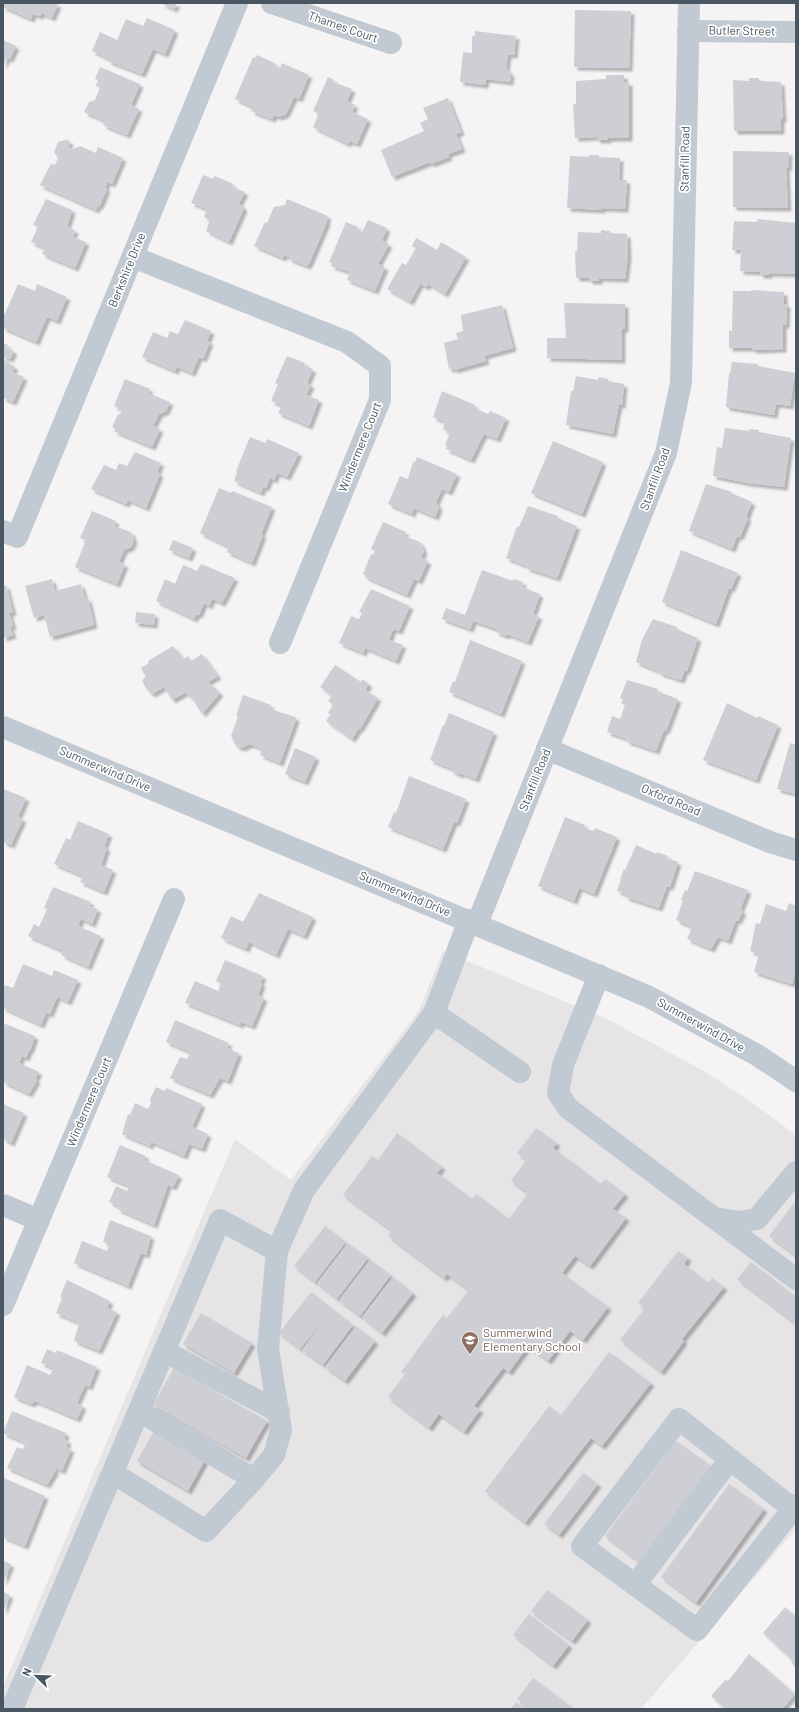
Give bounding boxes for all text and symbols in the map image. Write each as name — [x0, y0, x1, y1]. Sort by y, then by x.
street label: Thames Court — [307, 8, 380, 45]
street label: Butler Street — [708, 22, 776, 38]
street label: Stanfill Road — [676, 126, 692, 192]
street label: Berkshire Drive — [105, 230, 147, 309]
street label: Windermere Court — [335, 400, 384, 494]
street label: Stanfill Road — [636, 445, 672, 512]
street label: Summerwind Drive — [58, 742, 153, 794]
street label: Stanfill Road — [515, 747, 553, 813]
street label: Oxford Road — [640, 780, 703, 818]
street label: Summerwind Drive — [358, 867, 453, 919]
street label: Summerwind Drive — [655, 994, 748, 1054]
street label: Windermere Court — [63, 1055, 113, 1148]
place label: Summerwind Elementary School — [483, 1325, 581, 1353]
school or university icon: Summerwind Elementary School — [460, 1330, 480, 1355]
north arrow — [16, 1656, 56, 1696]
text: N — [19, 1666, 34, 1678]

